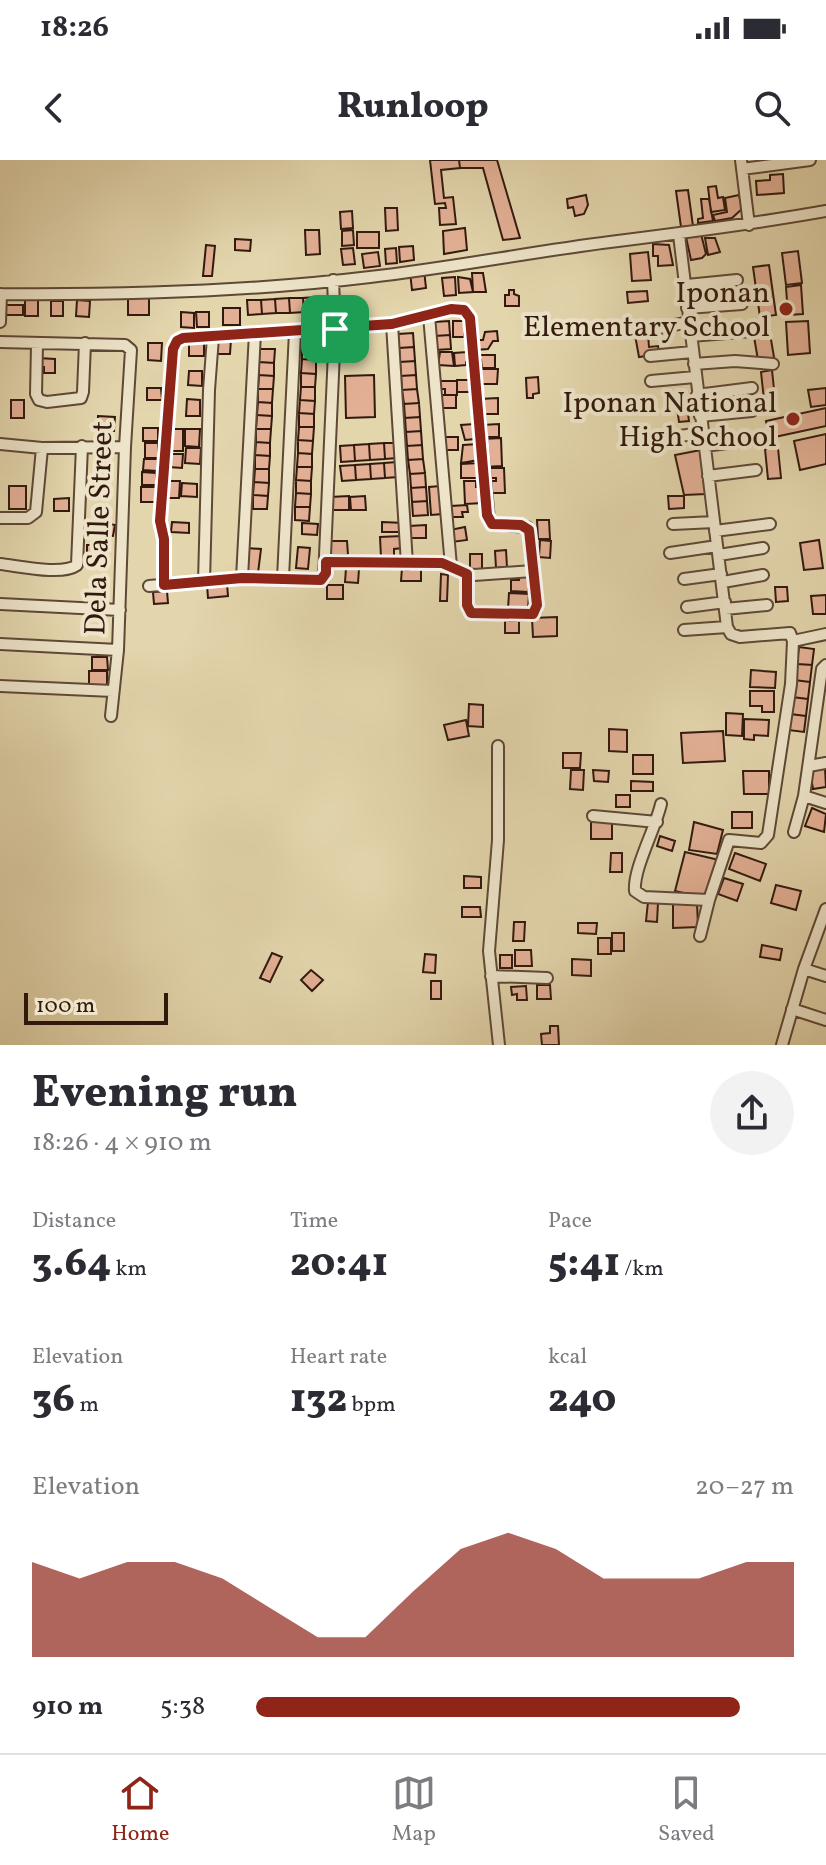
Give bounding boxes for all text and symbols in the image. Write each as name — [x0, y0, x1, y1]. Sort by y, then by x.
text: 18:26 — [40, 7, 109, 49]
text: Runloop — [337, 83, 489, 133]
icon: back — [32, 86, 76, 130]
icon: search — [750, 86, 794, 130]
place label: Iponan Elementary School — [523, 273, 770, 349]
pin — [301, 295, 369, 363]
marker: Iponan Elementary School — [777, 300, 795, 318]
icon: arrive — [313, 307, 357, 351]
place label: Iponan National High School — [562, 383, 777, 459]
marker: Iponan National High School — [784, 410, 802, 428]
street label: Dela Salle Street — [75, 420, 125, 636]
scale bar — [24, 989, 168, 1025]
text: 100 m — [36, 991, 95, 1022]
text: Evening run — [32, 1064, 298, 1125]
button: share — [710, 1071, 794, 1155]
text: 18:26 · 4 × 910 m — [32, 1125, 212, 1161]
text: Distance — [32, 1206, 116, 1237]
text: Time — [290, 1206, 338, 1237]
text: Pace — [548, 1206, 592, 1237]
text: 3.64 — [32, 1237, 111, 1293]
text: 20:41 — [290, 1237, 388, 1293]
text: 5:41 — [548, 1237, 620, 1293]
text: km — [111, 1254, 147, 1285]
text: /km — [620, 1254, 664, 1285]
text: Elevation — [32, 1342, 123, 1373]
text: Heart rate — [290, 1342, 387, 1373]
text: kcal — [548, 1342, 587, 1373]
text: 36 — [32, 1373, 75, 1429]
text: 132 — [290, 1373, 347, 1429]
text: 240 — [548, 1373, 617, 1429]
text: m — [75, 1390, 99, 1421]
text: bpm — [347, 1390, 396, 1421]
text: Elevation — [32, 1469, 140, 1505]
text: 20–27 m — [695, 1469, 794, 1505]
text: 910 m — [32, 1689, 103, 1725]
text: 5:38 — [160, 1689, 205, 1725]
tab: Home — [111, 1771, 169, 1850]
tab: Map — [392, 1771, 436, 1850]
tab: Saved — [658, 1771, 715, 1850]

